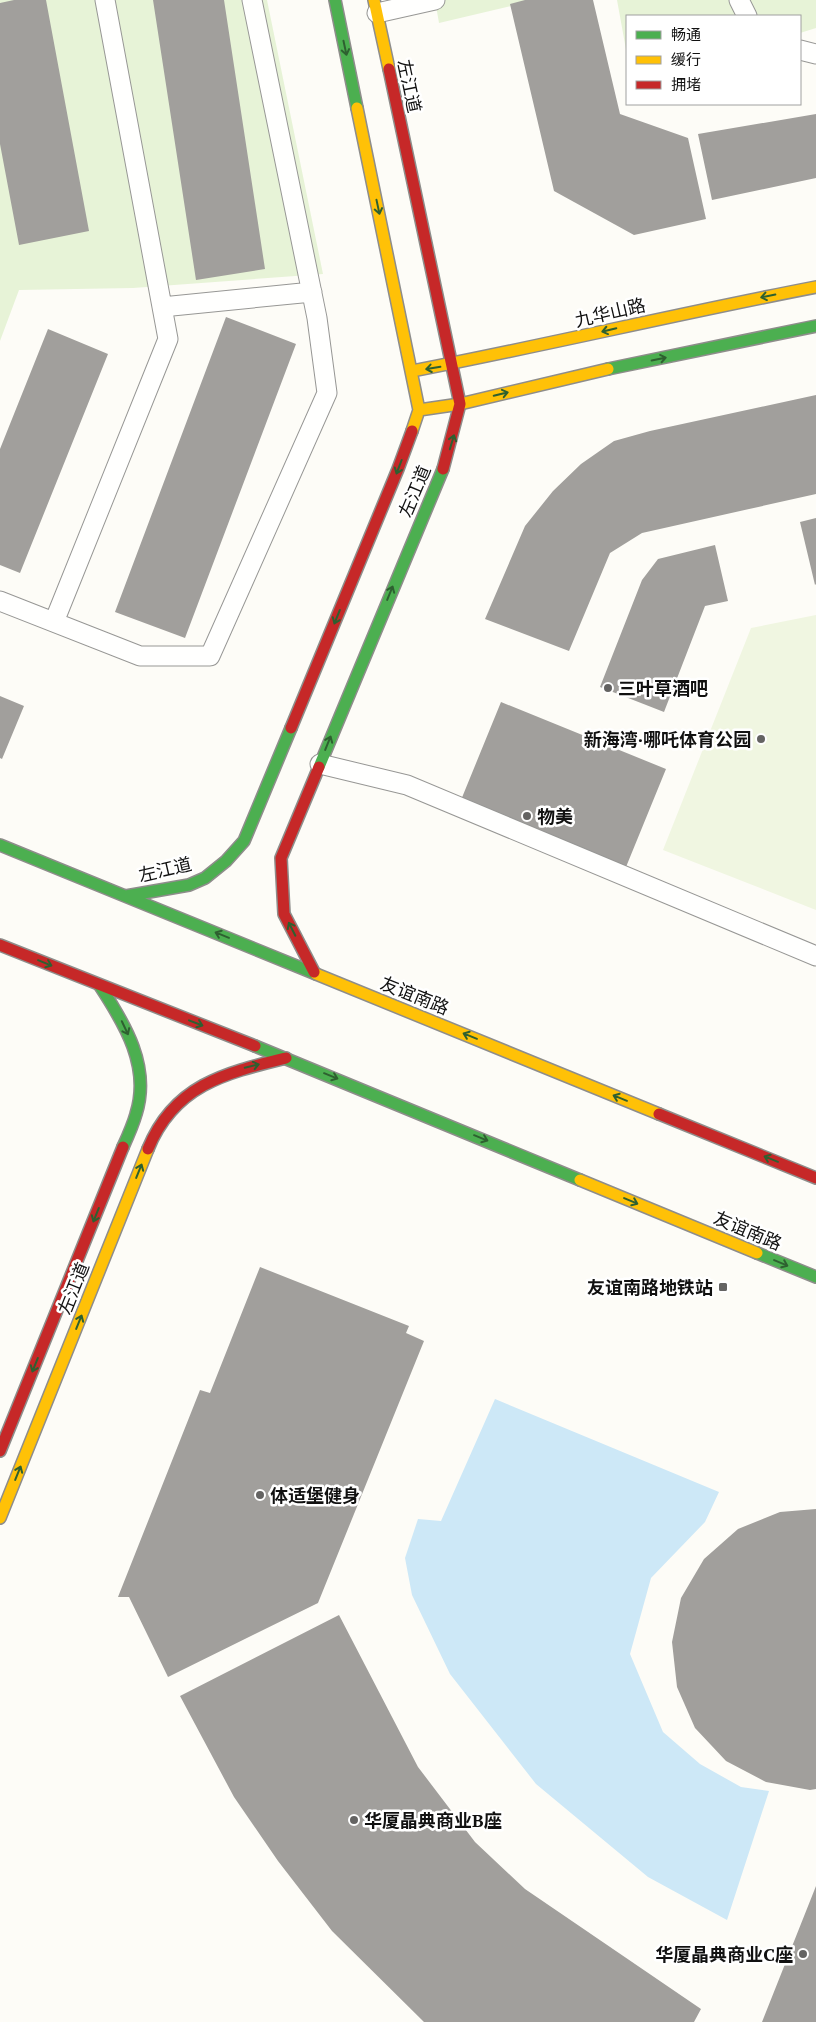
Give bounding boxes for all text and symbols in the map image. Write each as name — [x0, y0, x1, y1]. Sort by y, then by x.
legend — [626, 15, 801, 105]
text: 畅通 — [671, 24, 701, 44]
one-way arrow — [341, 39, 350, 55]
text: 缓行 — [671, 49, 701, 69]
street label: 左江道 — [393, 57, 427, 115]
text: 拥堵 — [671, 74, 701, 94]
one-way arrow — [374, 198, 383, 214]
street label: 九华山路 — [572, 292, 648, 332]
one-way arrow — [760, 292, 776, 301]
one-way arrow — [602, 326, 618, 335]
one-way arrow — [651, 354, 667, 363]
one-way arrow — [426, 363, 442, 373]
one-way arrow — [492, 388, 508, 398]
one-way arrow — [447, 435, 457, 451]
one-way arrow — [393, 459, 403, 474]
street label: 左江道 — [392, 461, 436, 521]
one-way arrow — [386, 586, 396, 601]
one-way arrow — [331, 609, 341, 624]
place label: 三叶草酒吧 — [618, 676, 708, 700]
marker: 三叶草酒吧 — [602, 682, 614, 694]
place label: 新海湾·哪吒体育公园 — [584, 727, 751, 751]
marker: 新海湾·哪吒体育公园 — [755, 733, 767, 745]
one-way arrow — [324, 736, 334, 751]
place label: 物美 — [537, 804, 573, 828]
marker: 物美 — [521, 810, 533, 822]
street label: 左江道 — [136, 851, 194, 887]
one-way arrow — [287, 922, 296, 937]
one-way arrow — [215, 930, 230, 939]
one-way arrow — [37, 959, 52, 968]
street label: 友谊南路 — [377, 970, 453, 1020]
one-way arrow — [188, 1019, 203, 1028]
one-way arrow — [121, 1020, 131, 1035]
one-way arrow — [463, 1031, 478, 1041]
one-way arrow — [243, 1061, 259, 1070]
one-way arrow — [323, 1072, 338, 1082]
one-way arrow — [613, 1092, 628, 1102]
one-way arrow — [473, 1134, 488, 1144]
one-way arrow — [764, 1154, 779, 1163]
one-way arrow — [135, 1164, 145, 1179]
one-way arrow — [623, 1196, 638, 1206]
street label: 友谊南路 — [710, 1205, 786, 1255]
one-way arrow — [91, 1207, 101, 1222]
street label: 左江道 — [52, 1258, 94, 1318]
one-way arrow — [773, 1258, 788, 1268]
place label: 友谊南路地铁站 — [587, 1275, 713, 1299]
marker: 友谊南路地铁站 — [717, 1281, 729, 1293]
one-way arrow — [74, 1315, 84, 1330]
one-way arrow — [30, 1357, 39, 1372]
one-way arrow — [14, 1466, 23, 1481]
place label: 体适堡健身 — [270, 1483, 360, 1507]
marker: 体适堡健身 — [254, 1489, 266, 1501]
place label: 华厦晶典商业B座 — [364, 1808, 502, 1832]
marker: 华厦晶典商业B座 — [348, 1814, 360, 1826]
place label: 华厦晶典商业C座 — [655, 1942, 793, 1966]
marker: 华厦晶典商业C座 — [797, 1948, 809, 1960]

